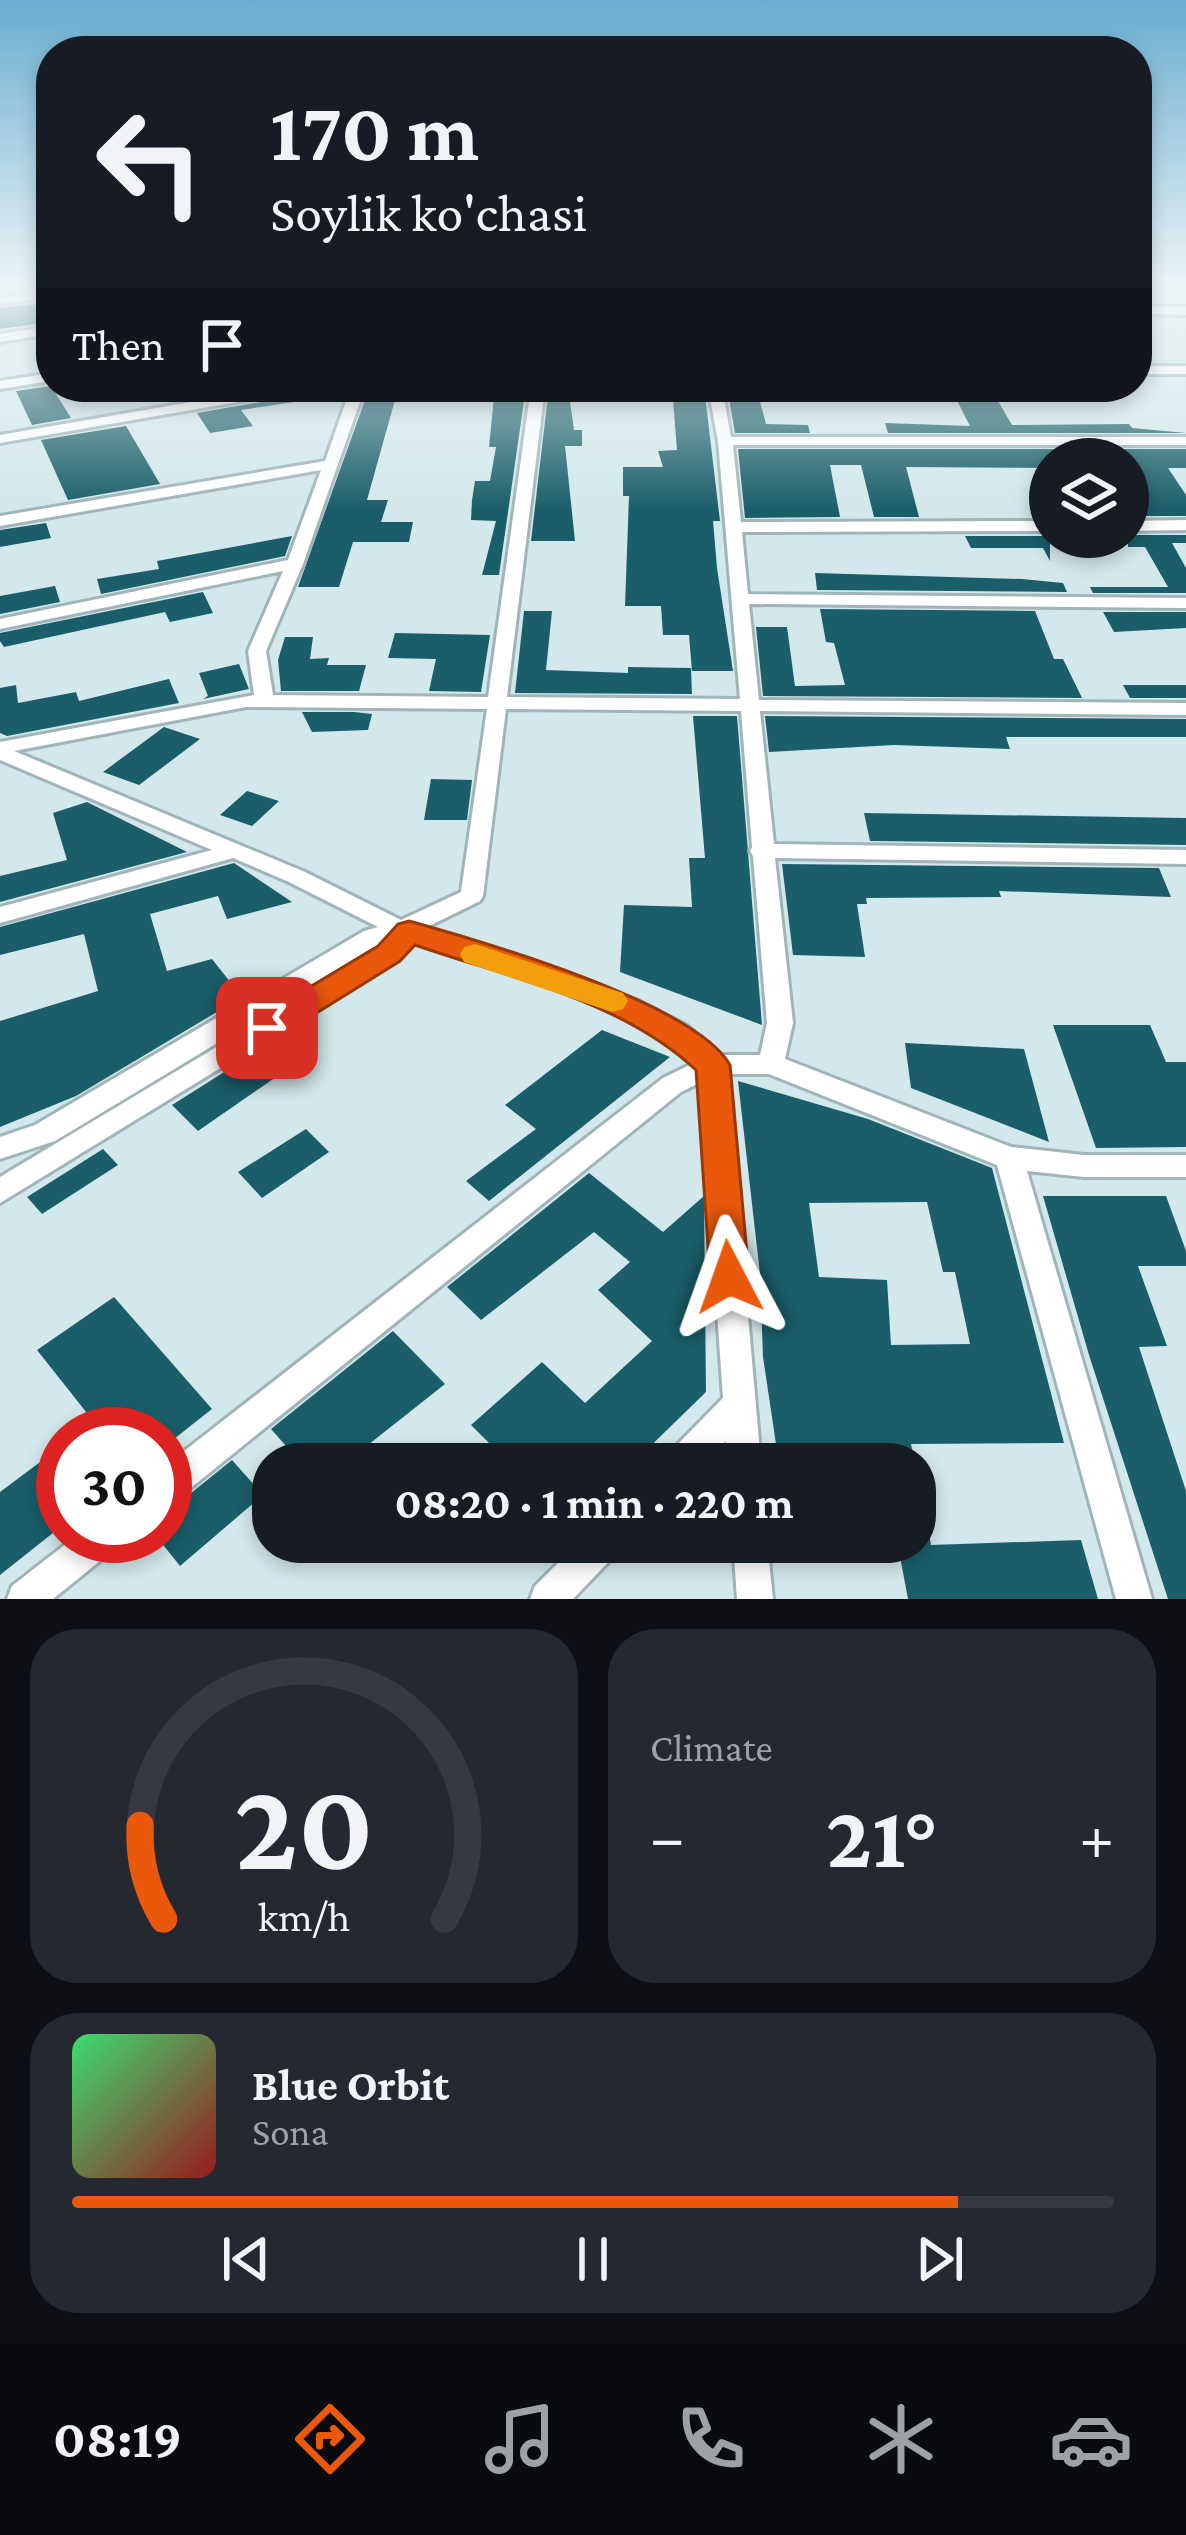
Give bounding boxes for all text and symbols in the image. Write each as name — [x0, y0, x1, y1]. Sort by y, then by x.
icon: left — [72, 84, 228, 240]
text: 170 m — [270, 85, 479, 178]
text: Soylik ko'chasi — [270, 183, 587, 243]
icon: arrive — [189, 312, 255, 378]
text: Then — [72, 320, 165, 370]
map controls — [1029, 438, 1149, 558]
button: layers — [1029, 438, 1149, 558]
pin — [216, 977, 318, 1079]
icon: arrive — [234, 995, 300, 1061]
position arrow — [666, 1214, 792, 1340]
speed limit sign: 30 — [36, 1407, 192, 1563]
text: 08:20 · 1 min · 220 m — [395, 1478, 793, 1528]
text: Climate — [650, 1726, 773, 1769]
text: 20 — [234, 1756, 374, 1895]
text: 21° — [826, 1786, 938, 1886]
text: − — [650, 1800, 685, 1873]
text: + — [1079, 1800, 1114, 1873]
text: km/h — [258, 1893, 350, 1940]
text: Blue Orbit — [252, 2060, 449, 2110]
text: Sona — [252, 2110, 329, 2153]
icon: previous — [213, 2226, 279, 2292]
icon: pause — [560, 2226, 626, 2292]
icon: next — [907, 2226, 973, 2292]
icon: directions — [288, 2397, 372, 2481]
icon: music — [478, 2397, 562, 2481]
icon: phone — [669, 2397, 753, 2481]
icon: climate — [859, 2397, 943, 2481]
icon: car — [1049, 2397, 1133, 2481]
text: 08:19 — [53, 2409, 182, 2469]

